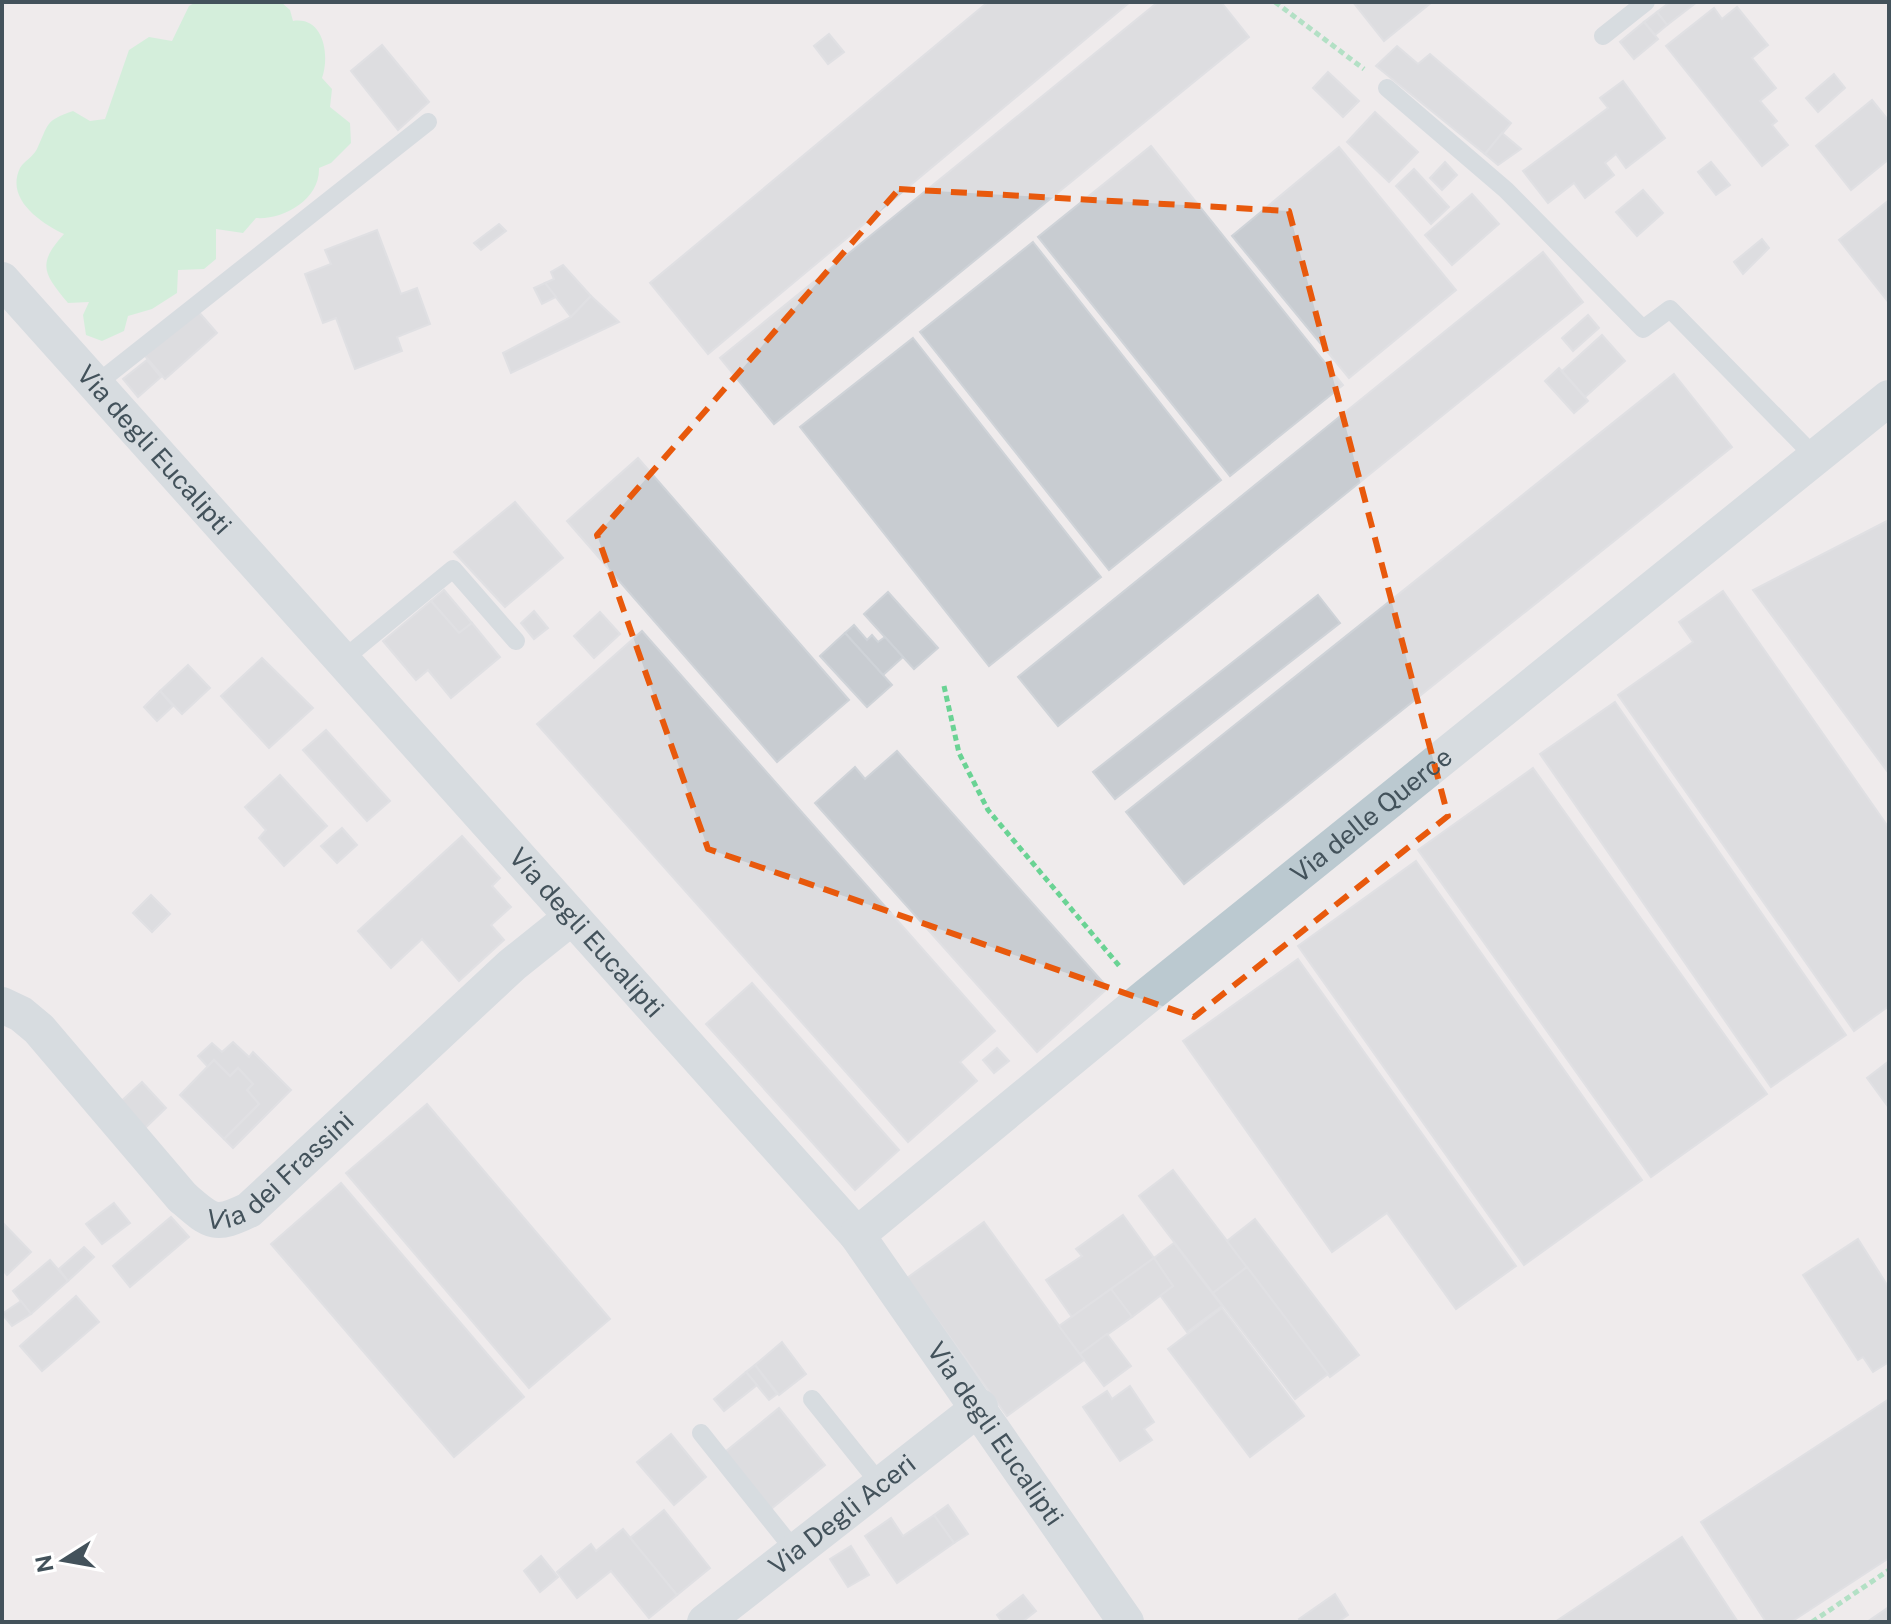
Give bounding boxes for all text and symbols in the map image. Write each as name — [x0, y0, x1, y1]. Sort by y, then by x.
street label: Via degli Eucalipti — [71, 359, 238, 540]
street label: Via delle Querce — [1284, 741, 1458, 889]
street label: Via degli Eucalipti — [503, 841, 670, 1023]
street label: Via dei Frassini — [205, 1105, 360, 1236]
street label: Via degli Eucalipti — [921, 1336, 1070, 1531]
street label: Via Degli Aceri — [762, 1448, 921, 1581]
north arrow — [24, 1520, 104, 1600]
text: N — [30, 1553, 59, 1575]

